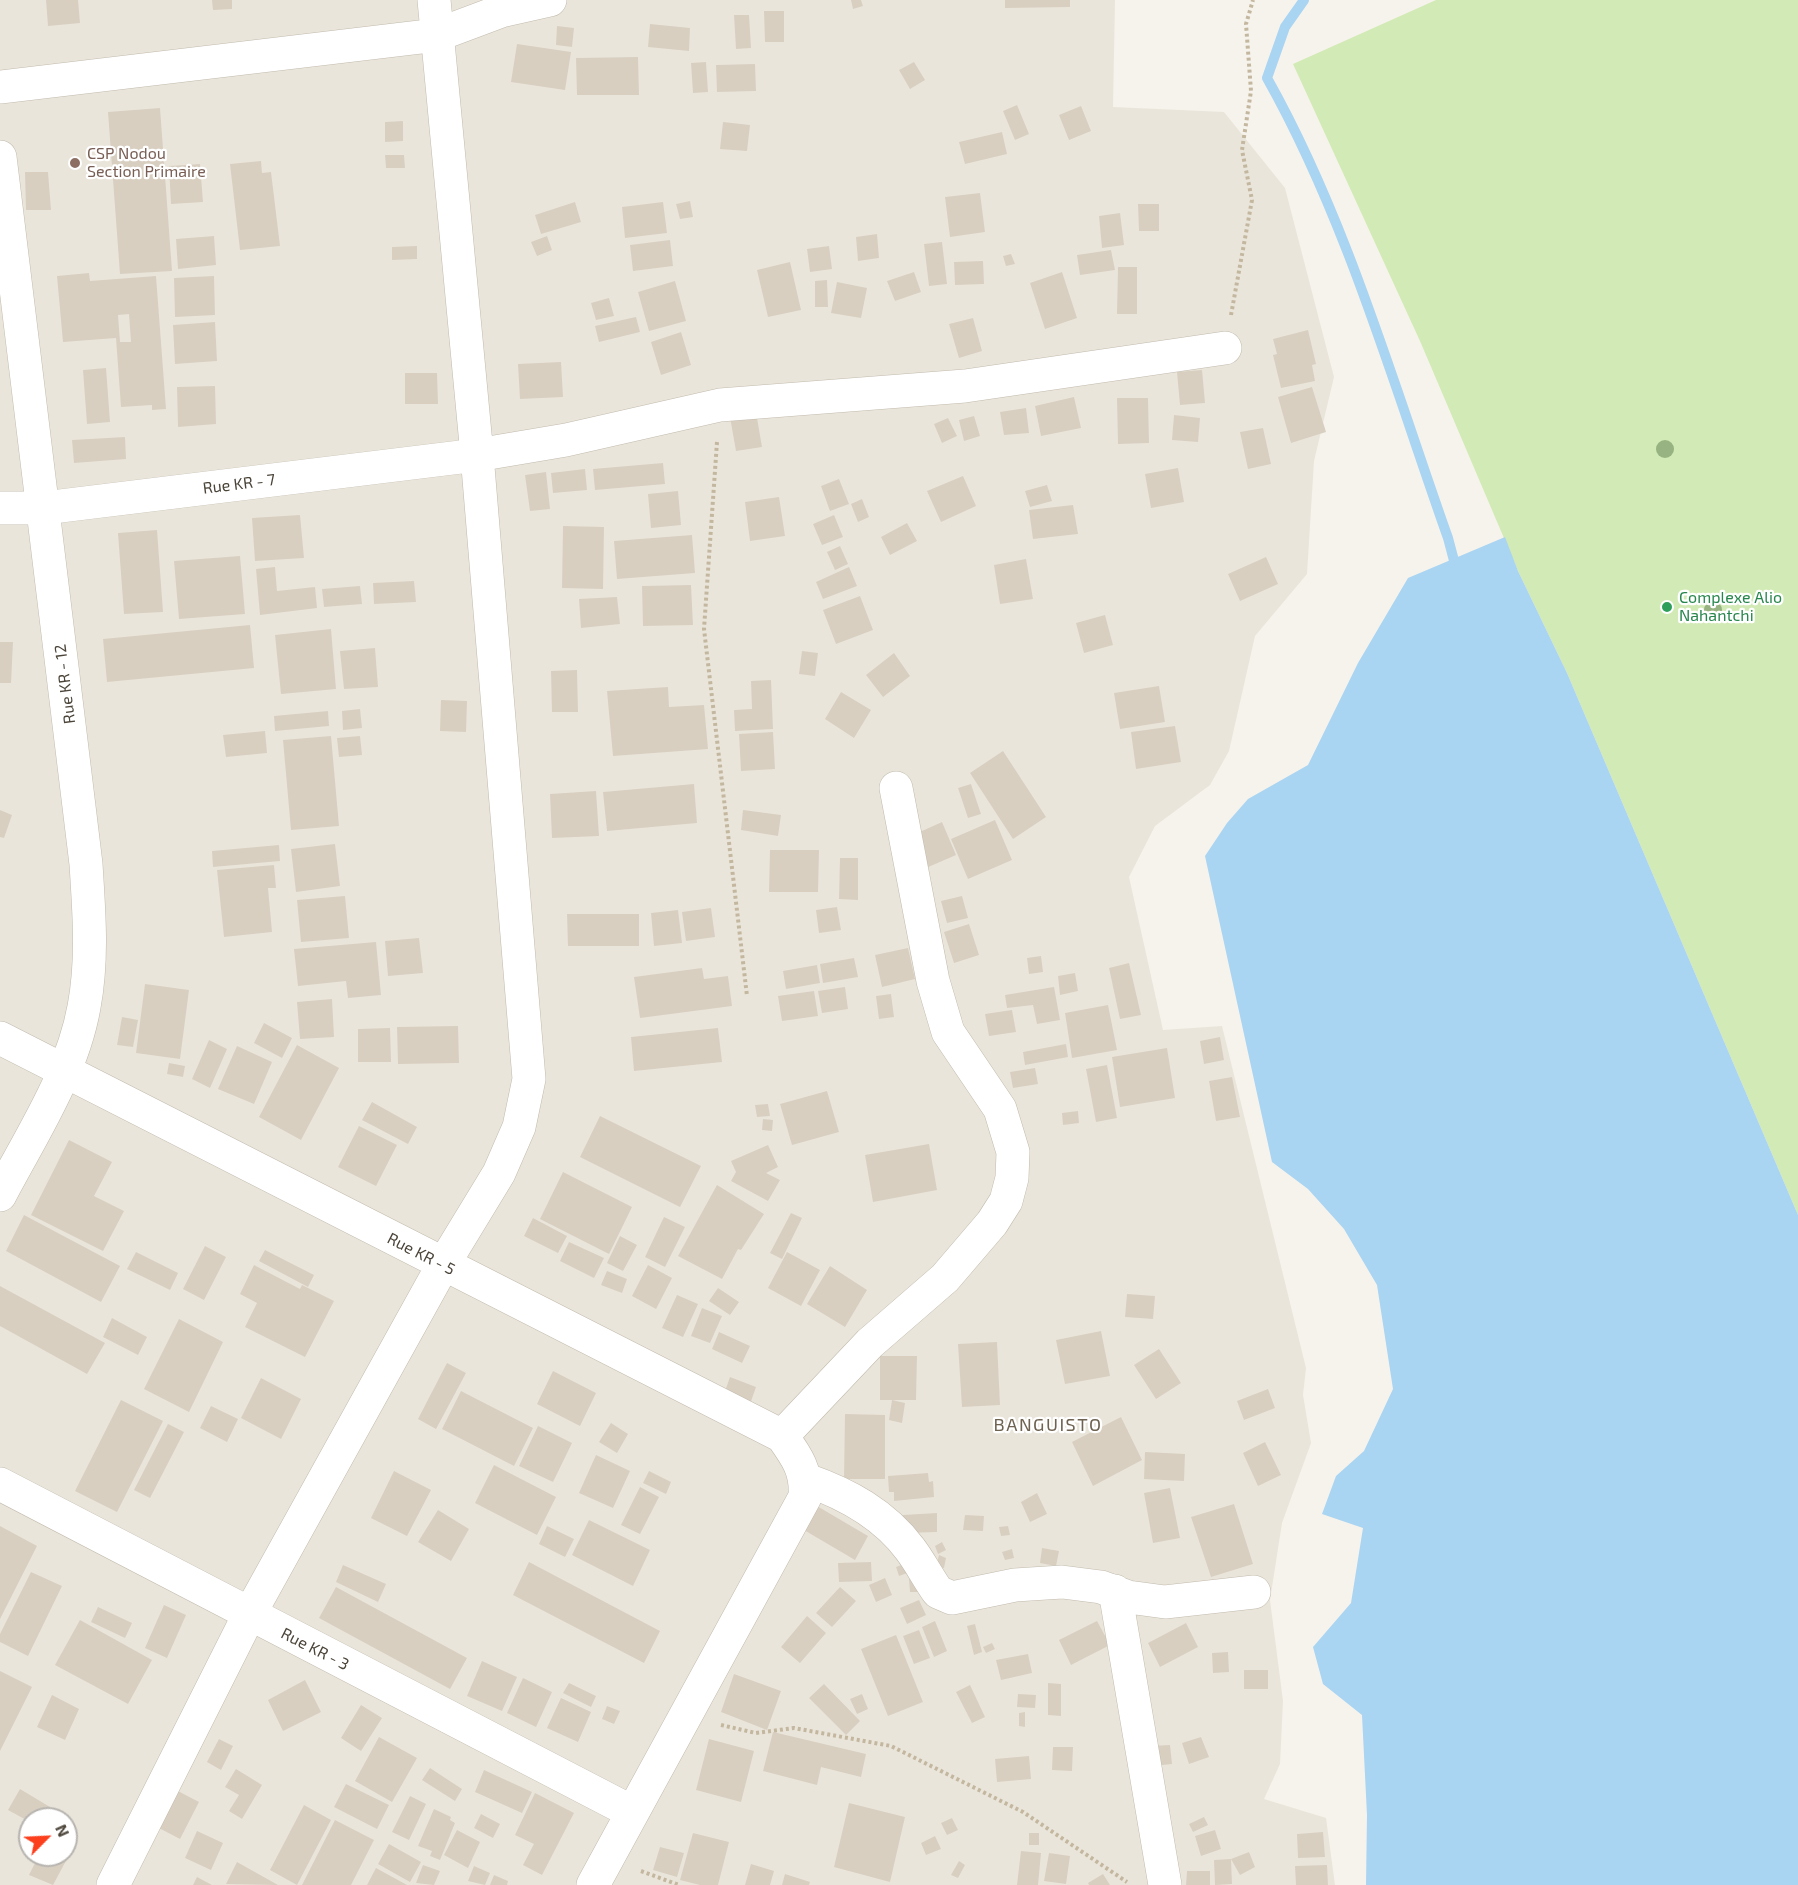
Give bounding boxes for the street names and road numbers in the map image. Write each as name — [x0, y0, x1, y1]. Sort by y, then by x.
street label: Rue KR - 7 — [202, 470, 276, 498]
street label: Rue KR - 12 — [51, 643, 79, 725]
street label: Rue KR - 5 — [384, 1229, 458, 1279]
street label: Rue KR - 3 — [278, 1624, 352, 1674]

